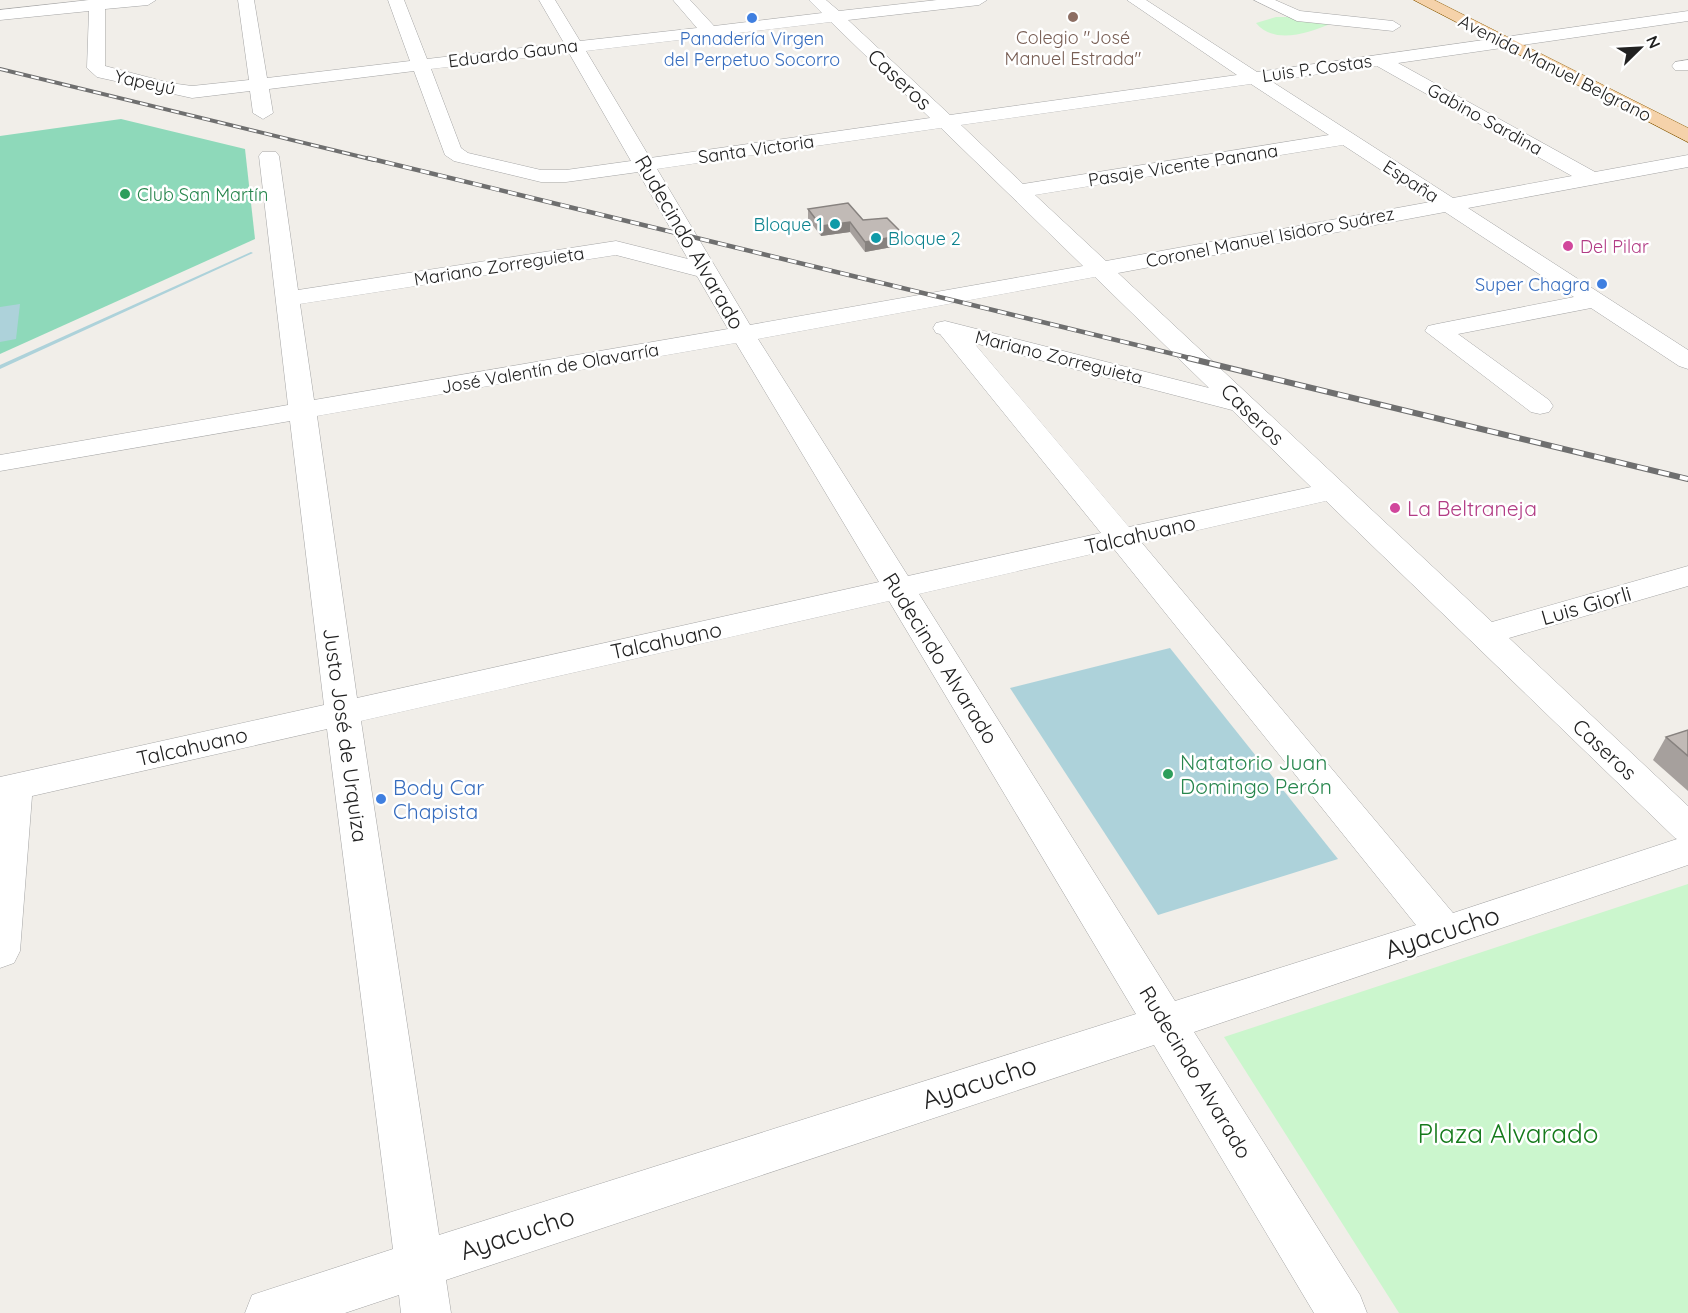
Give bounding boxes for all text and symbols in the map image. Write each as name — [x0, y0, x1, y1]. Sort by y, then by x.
street label: Avenida Manuel Belgrano — [1455, 9, 1655, 127]
marker: Colegio "José Manuel Estrada" — [1066, 10, 1080, 24]
marker: Panadería Virgen del Perpetuo Socorro — [745, 11, 759, 25]
north arrow — [1610, 18, 1670, 78]
place label: Colegio "José Manuel Estrada" — [1005, 26, 1141, 70]
place label: Panadería Virgen del Perpetuo Socorro — [664, 27, 840, 71]
text: N — [1642, 32, 1665, 51]
street label: Eduardo Gauna — [447, 34, 579, 72]
street label: Caseros — [862, 43, 938, 115]
street label: Luis P. Costas — [1261, 49, 1373, 87]
street label: Yapeyú — [112, 64, 178, 100]
street label: Gabino Sardina — [1423, 78, 1547, 160]
street label: Santa Victoria — [696, 129, 816, 169]
street label: Pasaje Vicente Panana — [1086, 139, 1280, 191]
street label: Rudecindo Alvarado — [630, 150, 750, 334]
street label: España — [1379, 155, 1443, 207]
place label: Club San Martín — [137, 183, 268, 206]
marker: Club San Martín — [118, 187, 132, 201]
street label: Coronel Manuel Isidoro Suárez — [1144, 202, 1396, 272]
place label: Bloque 1 — [754, 213, 823, 236]
marker: Bloque 1 — [828, 217, 842, 231]
place label: Bloque 2 — [888, 227, 961, 250]
marker: Bloque 2 — [869, 231, 883, 245]
place label: Del Pilar — [1580, 235, 1649, 258]
marker: Del Pilar — [1561, 239, 1575, 253]
street label: Mariano Zorreguieta — [412, 241, 586, 291]
place label: Super Chagra — [1475, 273, 1590, 296]
marker: Super Chagra — [1595, 277, 1609, 291]
street label: Mariano Zorreguieta — [973, 325, 1145, 389]
street label: José Valentín de Olavarría — [439, 338, 661, 398]
street label: Caseros — [1216, 377, 1290, 451]
place label: La Beltraneja — [1407, 495, 1537, 521]
marker: La Beltraneja — [1388, 501, 1402, 515]
street label: Talcahuano — [1082, 509, 1198, 559]
street label: Rudecindo Alvarado — [878, 568, 1004, 748]
street label: Luis Giorli — [1538, 580, 1634, 630]
street label: Talcahuano — [608, 616, 724, 664]
street label: Justo José de Urquiza — [318, 626, 374, 844]
street label: Caseros — [1567, 713, 1643, 785]
street label: Talcahuano — [134, 721, 250, 771]
place label: Natatorio Juan Domingo Perón — [1180, 749, 1332, 799]
marker: Natatorio Juan Domingo Perón — [1161, 767, 1175, 781]
place label: Body Car Chapista — [393, 774, 484, 824]
marker: Body Car Chapista — [374, 792, 388, 806]
street label: Ayacucho — [1380, 898, 1504, 966]
street label: Rudecindo Alvarado — [1134, 981, 1258, 1163]
street label: Ayacucho — [917, 1048, 1041, 1116]
park label: Plaza Alvarado — [1417, 1117, 1599, 1150]
street label: Ayacucho — [455, 1199, 579, 1267]

